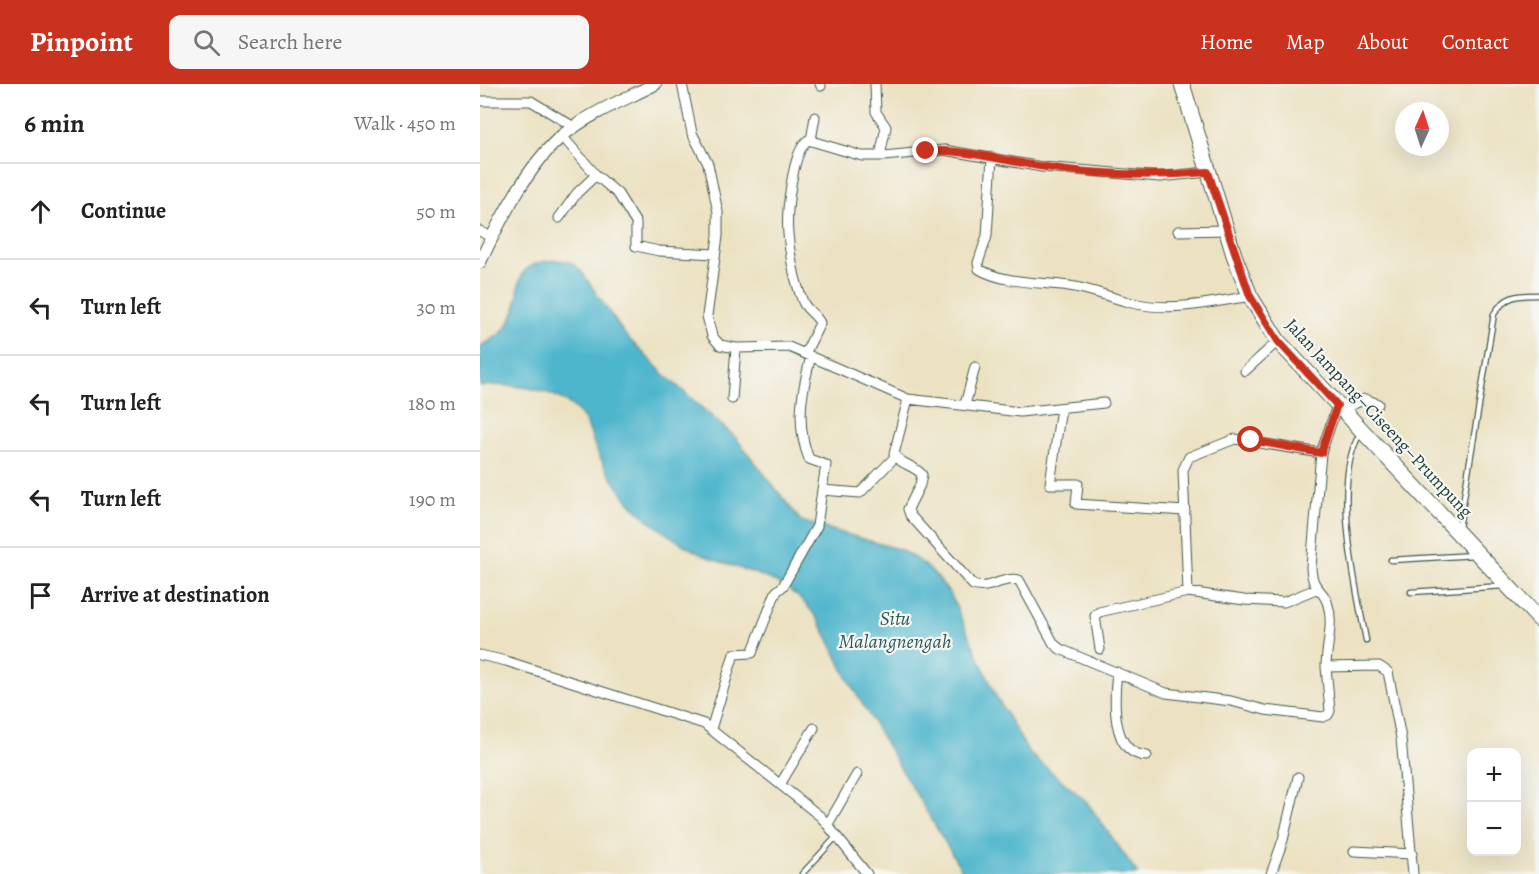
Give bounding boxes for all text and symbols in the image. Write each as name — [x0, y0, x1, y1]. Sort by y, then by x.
search box — [169, 15, 589, 69]
text: Pinpoint — [30, 23, 133, 61]
icon: search — [190, 26, 223, 59]
text: Search here — [238, 27, 342, 57]
text: Home — [1200, 28, 1253, 56]
text: Map — [1286, 28, 1324, 56]
text: About — [1357, 28, 1409, 56]
text: Contact — [1442, 28, 1509, 56]
north arrow — [1395, 102, 1449, 156]
text: 6 min — [24, 106, 85, 141]
text: Walk · 450 m — [354, 110, 456, 137]
route end — [912, 137, 938, 163]
icon: ahead — [24, 195, 57, 228]
text: Continue — [81, 196, 166, 226]
text: 50 m — [416, 198, 456, 225]
icon: left — [24, 291, 57, 324]
text: Turn left — [81, 292, 161, 322]
text: 30 m — [416, 294, 456, 321]
street label: Jalan Jampang–Ciseeng–Prumpung — [1280, 313, 1478, 523]
icon: left — [24, 387, 57, 420]
text: Turn left — [81, 388, 161, 418]
text: 180 m — [408, 390, 456, 417]
route start — [1237, 426, 1263, 452]
icon: left — [24, 483, 57, 516]
text: Turn left — [81, 484, 161, 514]
text: 190 m — [409, 486, 456, 513]
icon: arrive — [24, 579, 57, 612]
text: Arrive at destination — [81, 580, 270, 610]
water label: Situ Malangnengah — [838, 605, 952, 655]
map controls — [1467, 748, 1521, 856]
button: + — [1467, 748, 1521, 802]
button: − — [1467, 802, 1521, 856]

